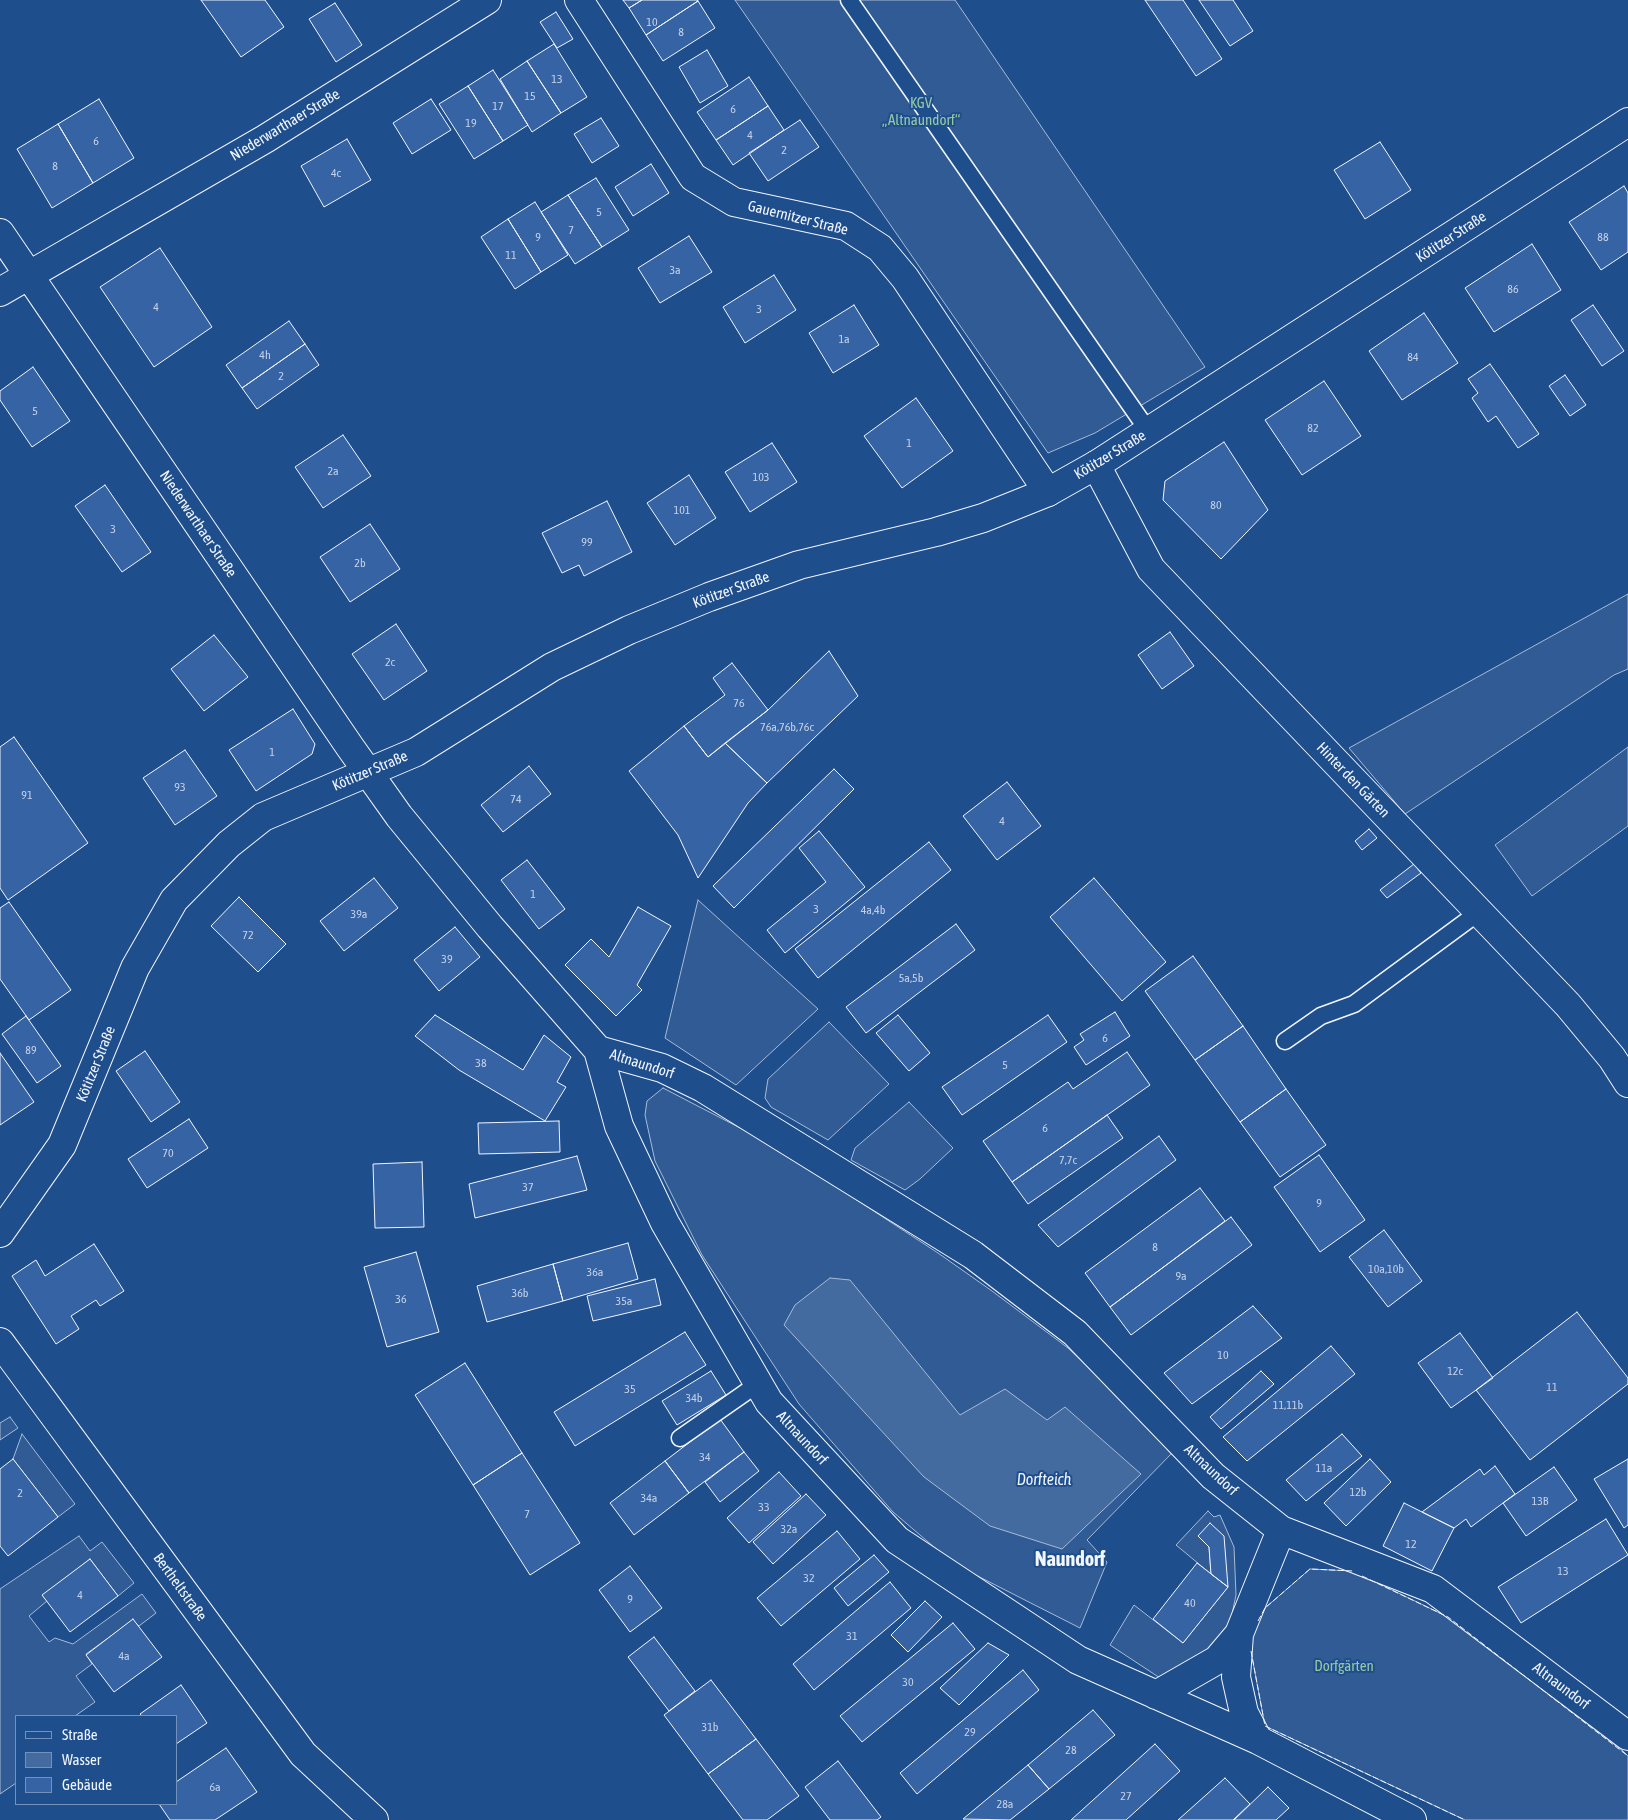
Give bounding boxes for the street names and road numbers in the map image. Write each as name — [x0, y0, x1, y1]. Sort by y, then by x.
street label: Niederwarthaer Straße — [227, 85, 343, 165]
street label: Gauernitzer Straße — [746, 197, 850, 239]
street label: Kötitzer Straße — [1412, 208, 1490, 266]
street label: Kötitzer Straße — [1071, 427, 1149, 483]
street label: Niederwarthaer Straße — [156, 467, 240, 581]
street label: Kötitzer Straße — [690, 568, 772, 612]
street label: Hinter den Gärten — [1313, 739, 1393, 821]
street label: Kötitzer Straße — [330, 747, 410, 795]
street label: Kötitzer Straße — [73, 1023, 119, 1105]
street label: Altnaundorf — [607, 1045, 677, 1083]
street label: Altnaundorf — [773, 1407, 831, 1469]
street label: Altnaundorf — [1180, 1441, 1242, 1499]
street label: Bertheltstraße — [149, 1550, 211, 1624]
street label: Altnaundorf — [1529, 1659, 1593, 1713]

